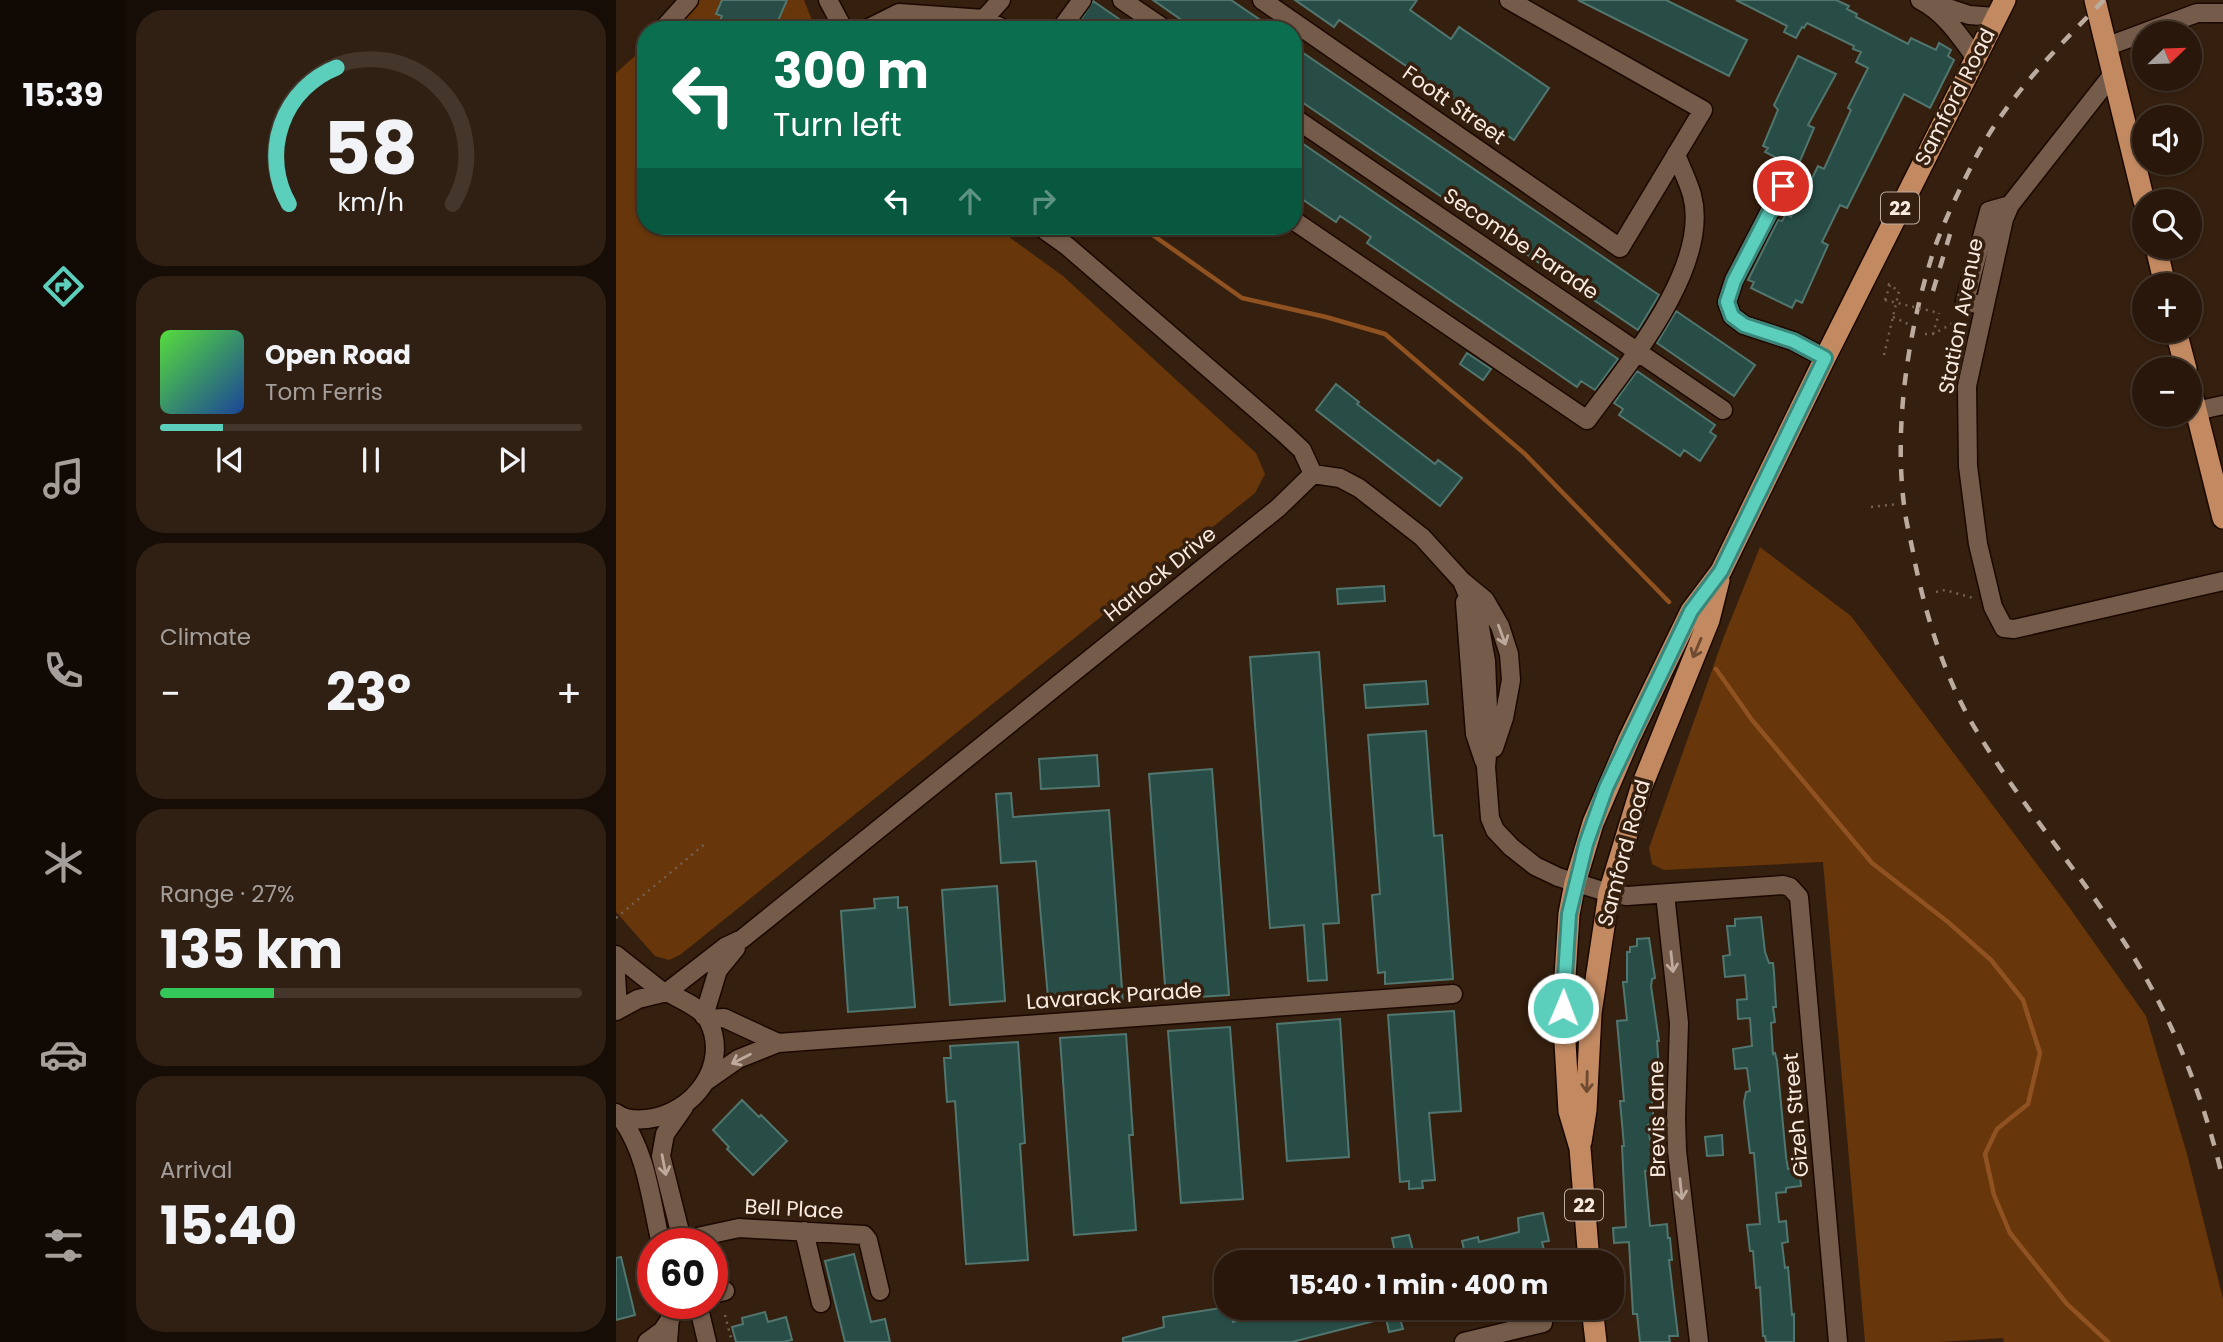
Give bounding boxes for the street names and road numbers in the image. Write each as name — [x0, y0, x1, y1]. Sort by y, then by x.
street label: Samford Road — [1907, 23, 2002, 171]
street label: Foott Street — [1397, 58, 1512, 151]
street label: Secombe Parade — [1438, 181, 1605, 306]
road number: 22 — [1881, 192, 1919, 224]
street label: Station Avenue — [1931, 235, 1990, 396]
street label: Harlock Drive — [1097, 519, 1222, 628]
street label: Samford Road — [1590, 776, 1657, 929]
street label: Lavarack Parade — [1025, 975, 1203, 1016]
street label: Gizeh Street — [1776, 1052, 1815, 1178]
street label: Brevis Lane — [1641, 1060, 1672, 1178]
road number: 22 — [1565, 1190, 1603, 1220]
street label: Bell Place — [744, 1191, 844, 1226]

